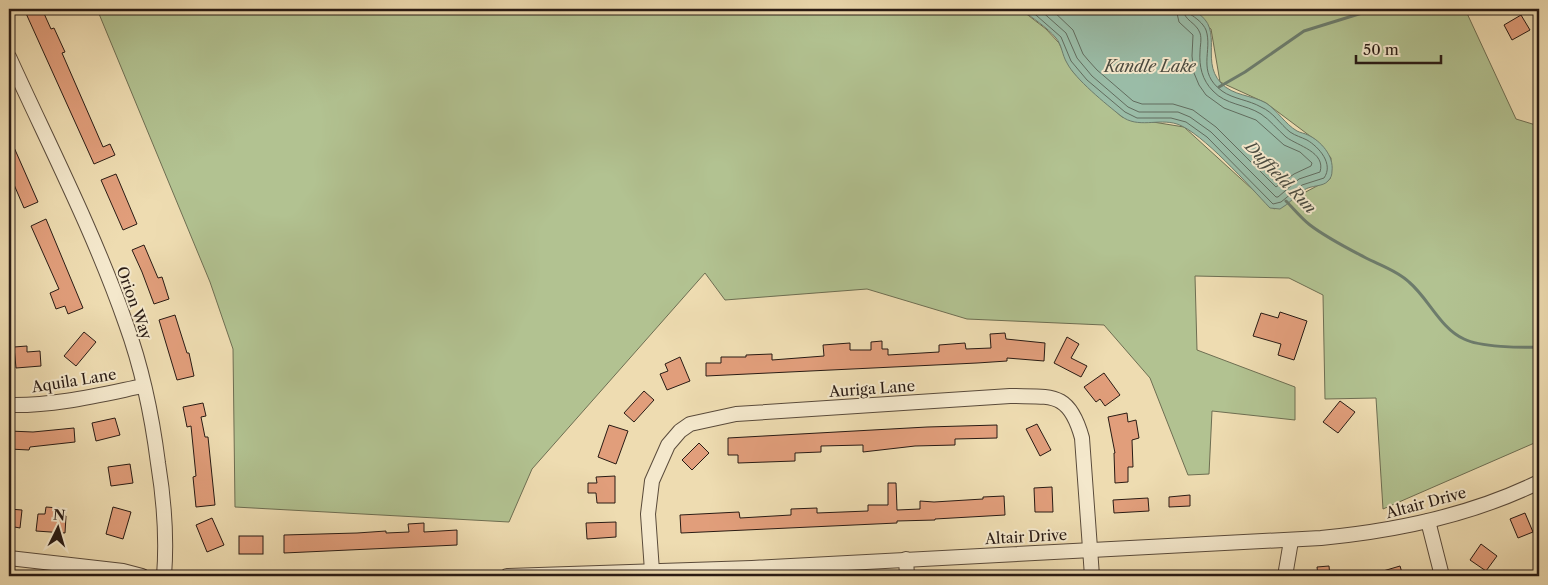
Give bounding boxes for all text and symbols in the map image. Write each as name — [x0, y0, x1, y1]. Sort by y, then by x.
scale bar — [1356, 32, 1440, 64]
text: 50 m — [1363, 40, 1399, 59]
water label: Kandle Lake — [1102, 56, 1197, 76]
water label: Duffield Run — [1240, 135, 1321, 218]
street label: Orion Way — [112, 264, 157, 343]
street label: Aquila Lane — [29, 364, 118, 397]
street label: Auriga Lane — [827, 376, 916, 401]
street label: Altair Drive — [1383, 483, 1468, 523]
north arrow — [32, 502, 82, 552]
text: N — [52, 506, 66, 525]
street label: Altair Drive — [983, 525, 1068, 548]

